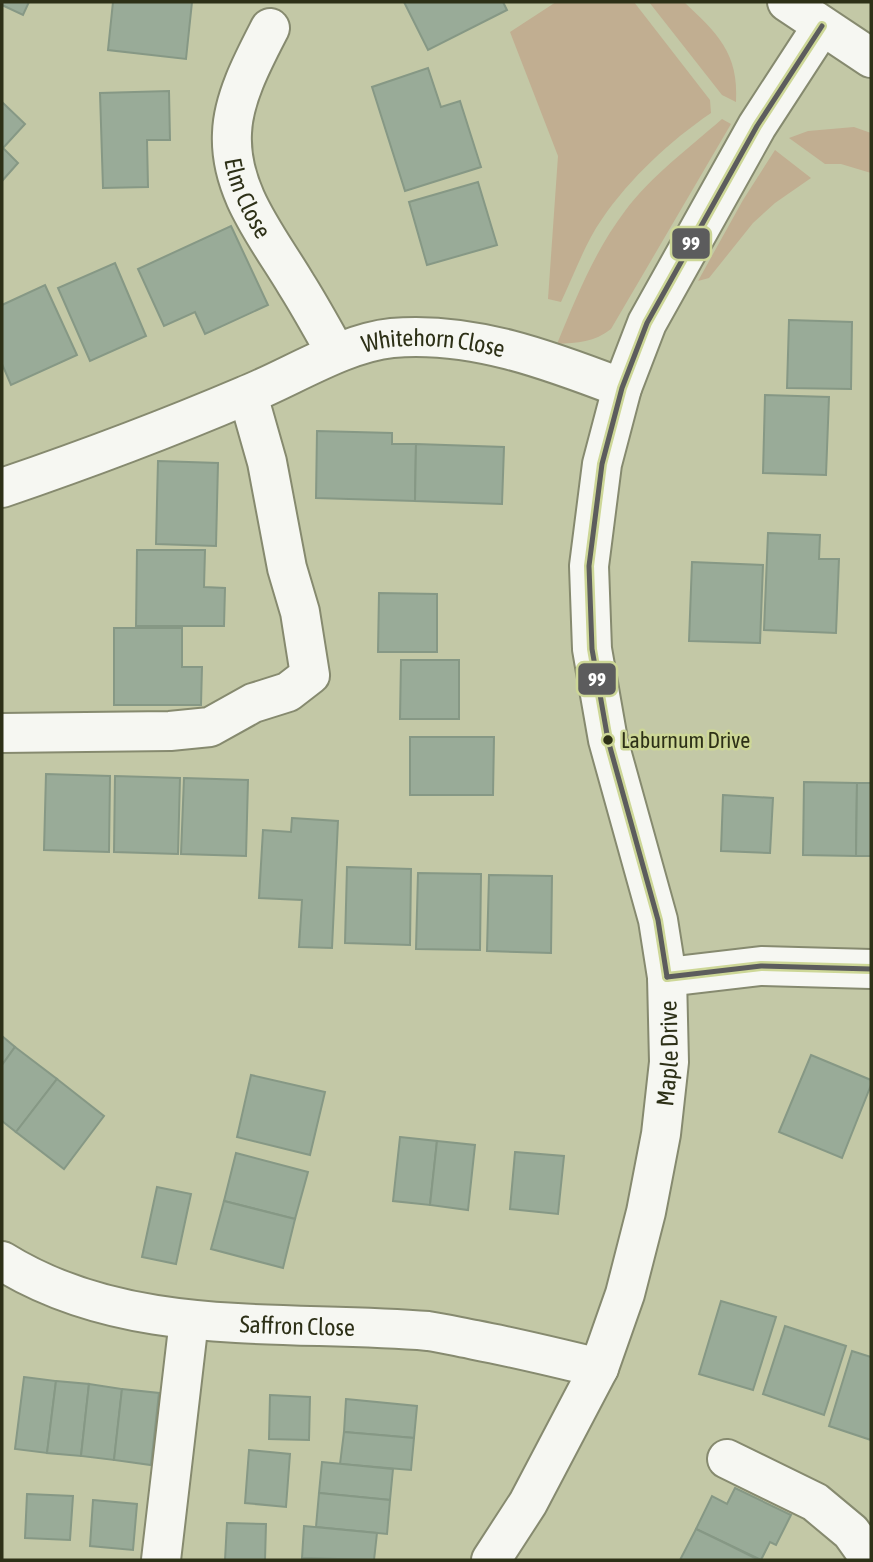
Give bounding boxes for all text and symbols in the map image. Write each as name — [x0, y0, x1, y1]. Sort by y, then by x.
street label: Elm Close — [220, 155, 277, 243]
line badge: 99 — [671, 227, 711, 260]
text: 99 — [682, 232, 700, 254]
street label: Whitehorn Close — [358, 323, 508, 362]
line badge: 99 — [577, 662, 617, 696]
text: 99 — [588, 668, 606, 690]
place label: Laburnum Drive — [621, 727, 750, 753]
marker: Laburnum Drive — [601, 733, 615, 747]
street label: Maple Drive — [651, 1000, 683, 1107]
street label: Saffron Close — [239, 1310, 355, 1341]

